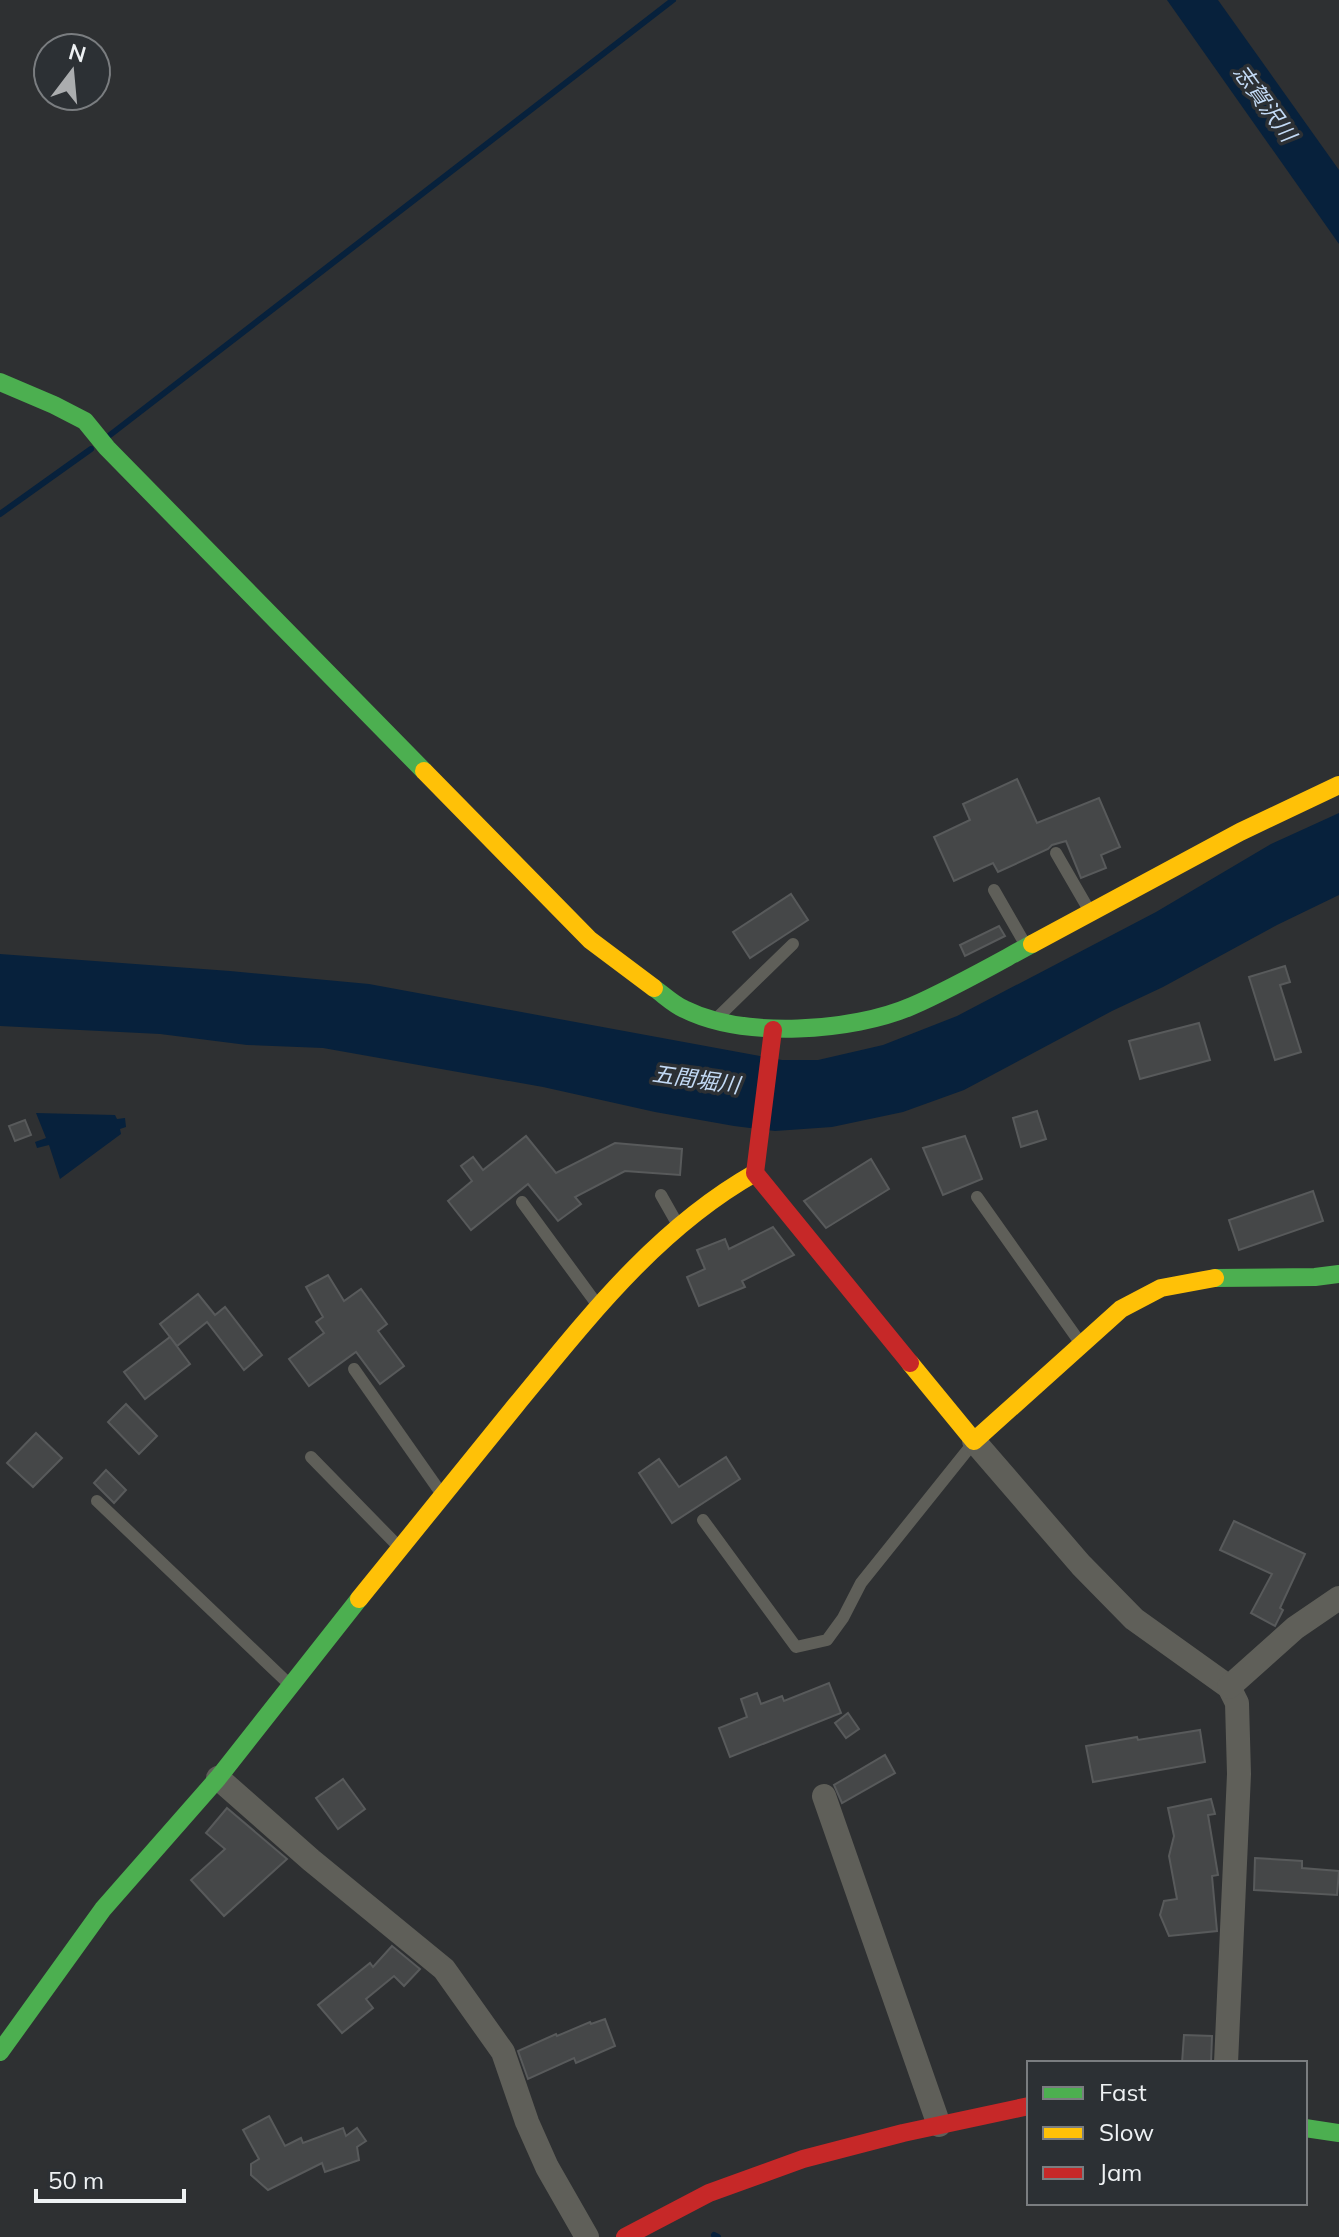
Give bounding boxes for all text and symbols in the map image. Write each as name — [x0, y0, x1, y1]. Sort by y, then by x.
north arrow — [32, 32, 112, 112]
text: N — [66, 37, 89, 69]
water label: 志賀沢川 — [1228, 59, 1303, 148]
water label: 五間堀川 — [650, 1059, 743, 1099]
legend — [1027, 2061, 1307, 2205]
text: Fast — [1099, 2077, 1147, 2107]
text: Slow — [1099, 2117, 1154, 2147]
scale bar — [36, 2153, 184, 2203]
text: Jam — [1099, 2157, 1142, 2187]
text: 50 m — [48, 2165, 104, 2195]

